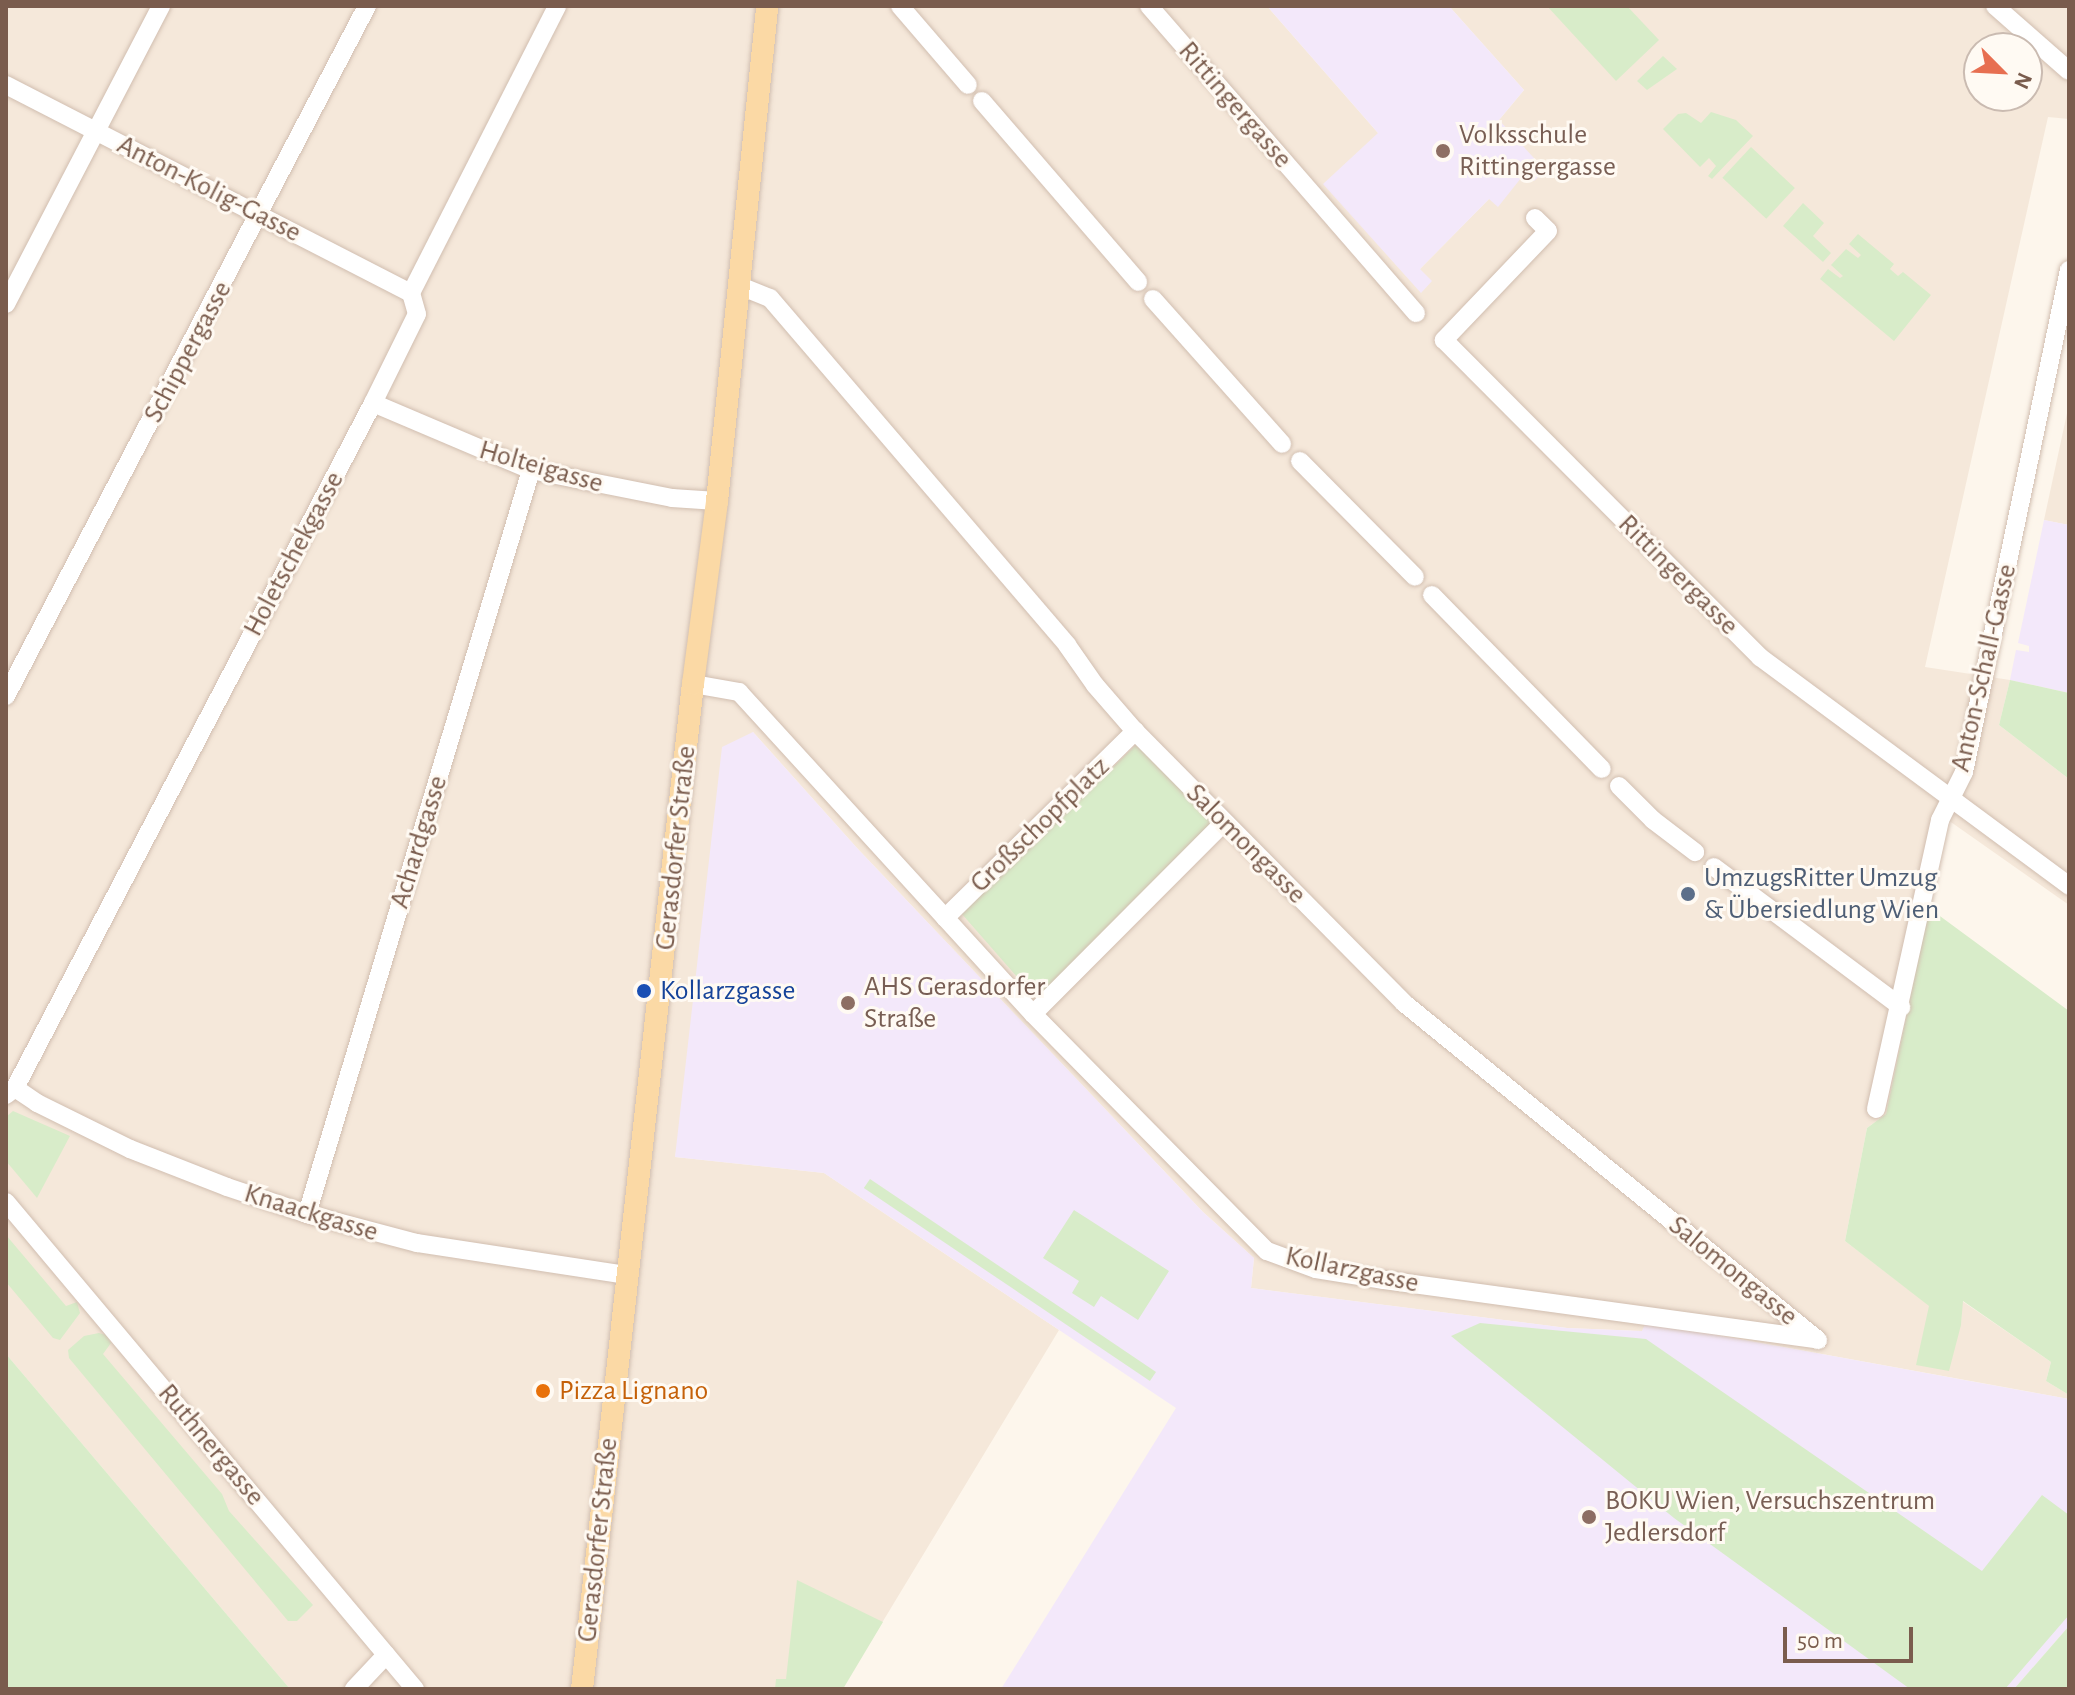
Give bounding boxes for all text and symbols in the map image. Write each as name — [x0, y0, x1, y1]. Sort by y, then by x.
north arrow — [1963, 32, 2043, 112]
street label: Rittingergasse — [1171, 35, 1299, 175]
text: N — [2010, 69, 2036, 92]
place label: Volksschule Rittingergasse — [1459, 118, 1616, 184]
street label: Anton-Kolig-Gasse — [111, 128, 307, 250]
marker: Volksschule Rittingergasse — [1434, 142, 1452, 160]
street label: Schippergasse — [137, 276, 239, 428]
street label: Holteigasse — [475, 433, 607, 501]
street label: Holetschekgasse — [237, 466, 351, 642]
street label: Rittingergasse — [1611, 508, 1745, 642]
street label: Anton-Schall-Gasse — [1944, 561, 2024, 775]
street label: Gerasdorfer Straße — [649, 744, 703, 952]
street label: Großschopfplatz — [963, 750, 1117, 900]
street label: Achardgasse — [383, 772, 455, 912]
street label: Salomongasse — [1179, 777, 1313, 911]
place label: UmzugsRitter Umzug & Übersiedlung Wien — [1704, 861, 1939, 927]
marker: UmzugsRitter Umzug & Übersiedlung Wien — [1679, 885, 1697, 903]
place label: AHS Gerasdorfer Straße — [864, 970, 1045, 1036]
place label: Kollarzgasse — [660, 974, 795, 1008]
marker: Kollarzgasse — [635, 982, 653, 1000]
marker: AHS Gerasdorfer Straße — [839, 994, 857, 1012]
street label: Knaackgasse — [240, 1177, 382, 1249]
street label: Salomongasse — [1662, 1209, 1804, 1333]
street label: Kollarzgasse — [1282, 1239, 1422, 1301]
place label: Pizza Lignano — [559, 1374, 708, 1408]
street label: Ruthnergasse — [150, 1377, 272, 1513]
marker: Pizza Lignano — [534, 1382, 552, 1400]
street label: Gerasdorfer Straße — [571, 1436, 625, 1644]
place label: BOKU Wien, Versuchszentrum Jedlersdorf — [1605, 1484, 1935, 1550]
marker: BOKU Wien, Versuchszentrum Jedlersdorf — [1580, 1508, 1598, 1526]
scale bar — [1787, 1611, 1917, 1661]
text: 50 m — [1797, 1629, 1843, 1653]

